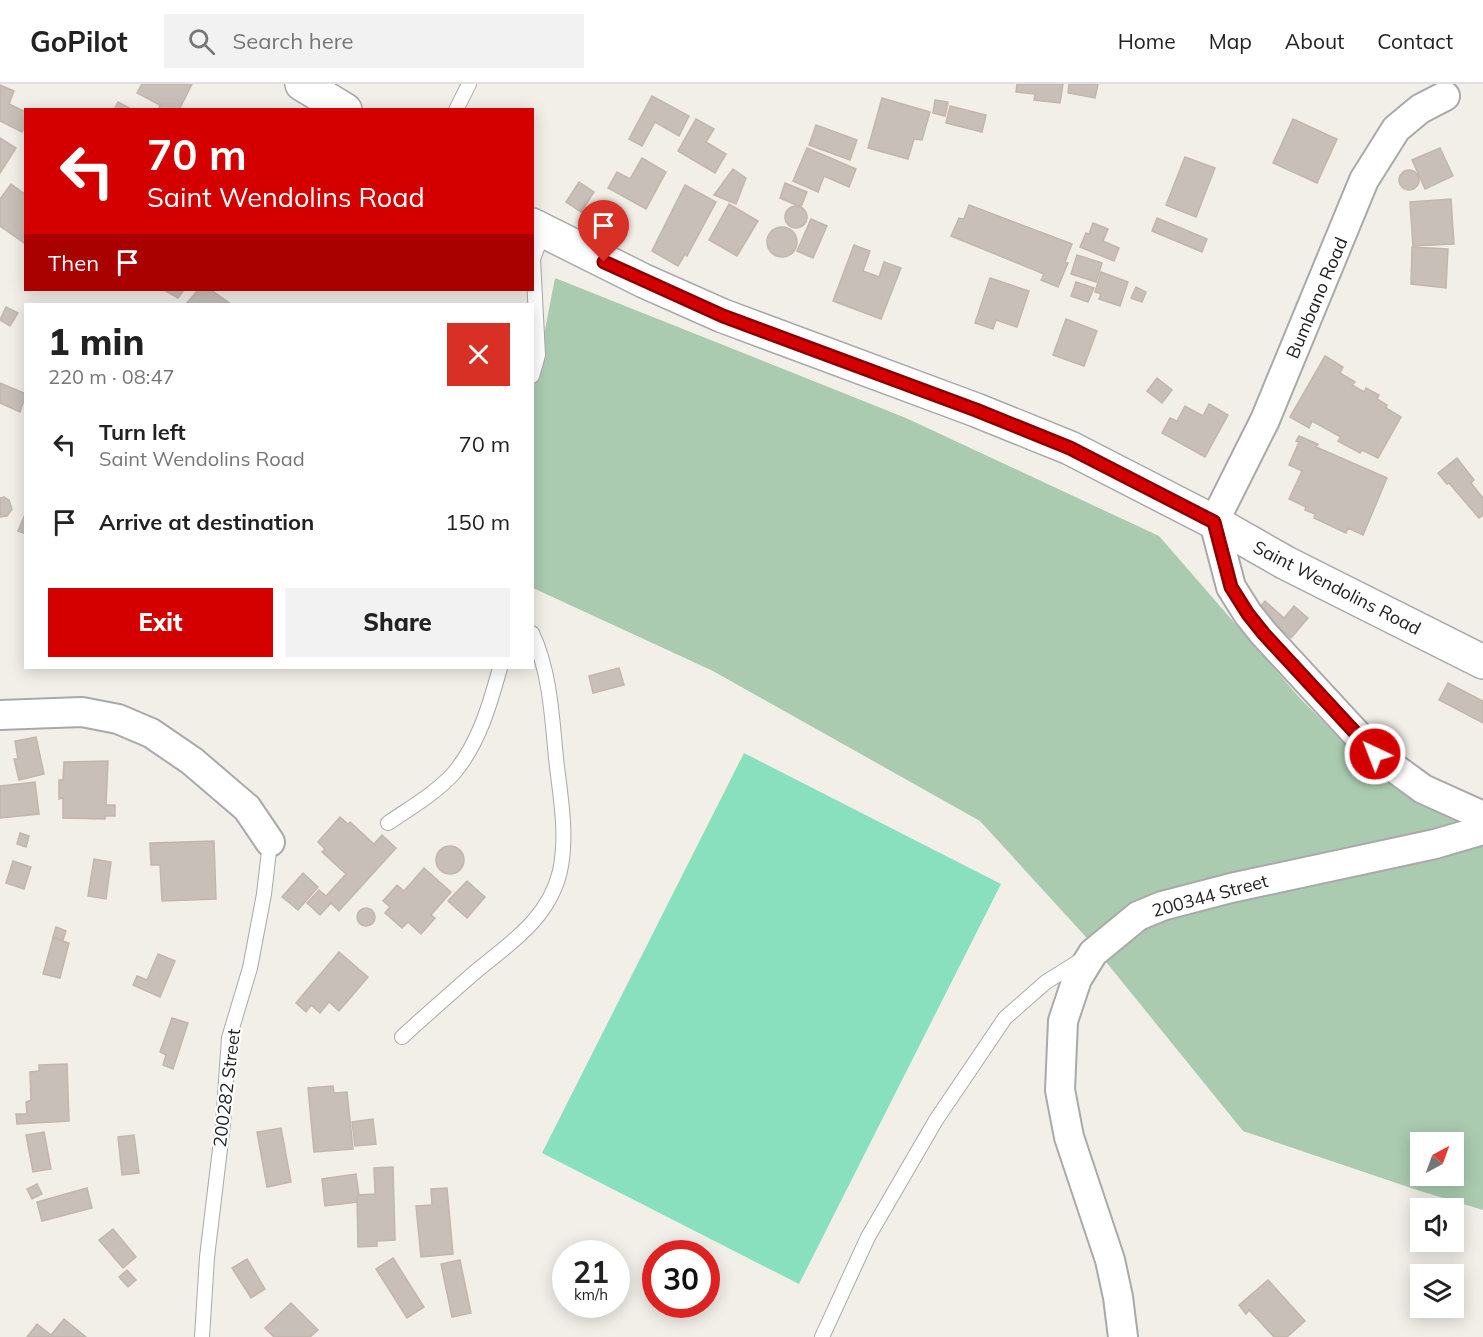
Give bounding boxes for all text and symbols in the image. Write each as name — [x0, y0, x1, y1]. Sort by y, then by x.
search box — [164, 14, 584, 68]
text: GoPilot — [30, 24, 128, 59]
icon: search — [185, 25, 218, 58]
text: Search here — [233, 27, 354, 55]
text: Home — [1118, 28, 1176, 54]
text: Map — [1209, 28, 1252, 54]
text: About — [1285, 28, 1344, 54]
text: Contact — [1377, 28, 1453, 54]
text: 70 m — [147, 128, 247, 181]
icon: left — [48, 132, 126, 210]
text: Saint Wendolins Road — [147, 180, 425, 214]
pin — [578, 200, 629, 262]
icon: arrive — [587, 209, 620, 242]
street label: Bumbano Road — [1281, 234, 1352, 362]
icon: arrive — [111, 246, 144, 279]
text: Then — [48, 249, 99, 277]
text: 1 min — [48, 319, 144, 364]
button: close — [447, 323, 510, 386]
text: 220 m · 08:47 — [48, 364, 174, 389]
text: Turn left — [99, 418, 186, 446]
icon: left — [48, 428, 81, 461]
text: 70 m — [459, 430, 510, 458]
text: Saint Wendolins Road — [99, 446, 305, 471]
icon: arrive — [48, 506, 81, 539]
text: Arrive at destination — [99, 508, 314, 536]
text: 150 m — [445, 508, 510, 536]
street label: Saint Wendolins Road — [1250, 535, 1425, 640]
button: Exit — [48, 588, 273, 657]
button: Share — [285, 588, 510, 657]
position arrow — [1343, 722, 1407, 786]
street label: 200344 Street — [1149, 869, 1270, 922]
street label: 200282 Street — [208, 1027, 245, 1149]
north arrow — [1410, 1132, 1464, 1186]
map controls — [1410, 1132, 1464, 1318]
button: sound — [1410, 1198, 1464, 1252]
speed limit sign: 30 — [642, 1240, 720, 1318]
text: 21 — [573, 1253, 609, 1291]
button: layers — [1410, 1264, 1464, 1318]
text: km/h — [574, 1285, 608, 1304]

